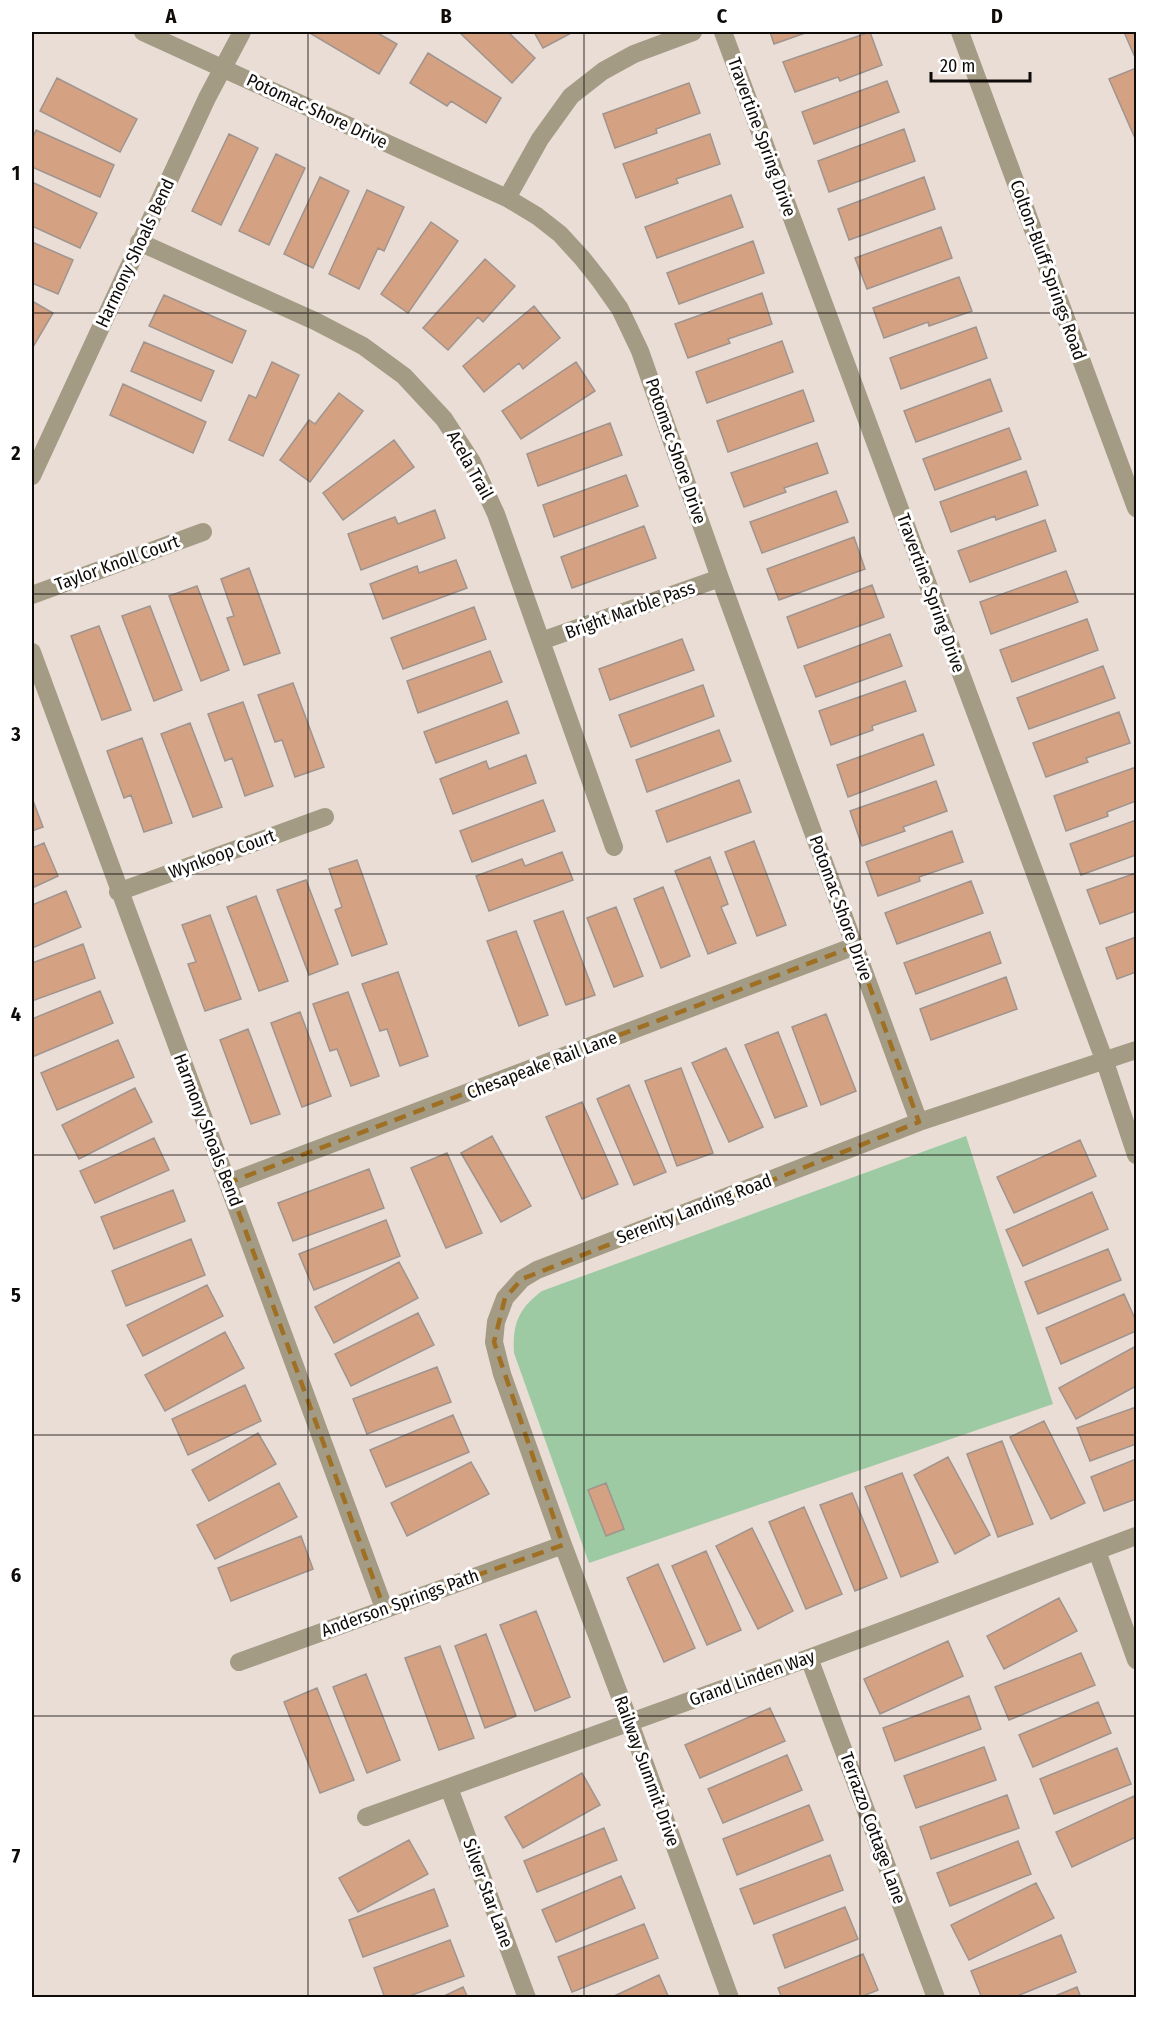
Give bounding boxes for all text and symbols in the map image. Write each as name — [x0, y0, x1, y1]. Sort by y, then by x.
text: A — [165, 4, 178, 28]
text: B — [440, 4, 452, 28]
text: C — [717, 4, 728, 28]
text: D — [991, 4, 1003, 28]
scale bar — [931, 45, 1030, 83]
street label: Travertine Spring Drive — [723, 54, 801, 220]
text: 20 m — [940, 55, 975, 77]
street label: Potomac Shore Drive — [243, 69, 391, 153]
text: 1 — [12, 161, 20, 185]
street label: Harmony Shoals Bend — [91, 175, 179, 331]
street label: Colton-Bluff Springs Road — [1005, 177, 1091, 363]
street label: Potomac Shore Drive — [641, 375, 711, 527]
street label: Acela Trail — [442, 427, 498, 503]
text: 2 — [10, 441, 21, 465]
street label: Travertine Spring Drive — [892, 510, 970, 676]
street label: Taylor Knoll Court — [52, 530, 182, 596]
street label: Bright Marble Pass — [562, 576, 698, 644]
text: 3 — [10, 722, 21, 746]
street label: Wynkoop Court — [166, 825, 278, 883]
street label: Potomac Shore Drive — [805, 832, 878, 984]
text: 4 — [11, 1002, 21, 1026]
street label: Chesapeake Rail Lane — [464, 1026, 620, 1104]
street label: Harmony Shoals Bend — [169, 1051, 247, 1209]
street label: Serenity Landing Road — [613, 1169, 775, 1249]
text: 5 — [11, 1283, 21, 1307]
text: 6 — [11, 1563, 21, 1587]
street label: Anderson Springs Path — [318, 1564, 482, 1642]
street label: Grand Linden Way — [686, 1645, 818, 1711]
street label: Railway Summit Drive — [609, 1693, 685, 1850]
street label: Terrazzo Cottage Lane — [835, 1749, 911, 1907]
street label: Silver Star Lane — [458, 1835, 518, 1951]
text: 7 — [12, 1844, 21, 1868]

